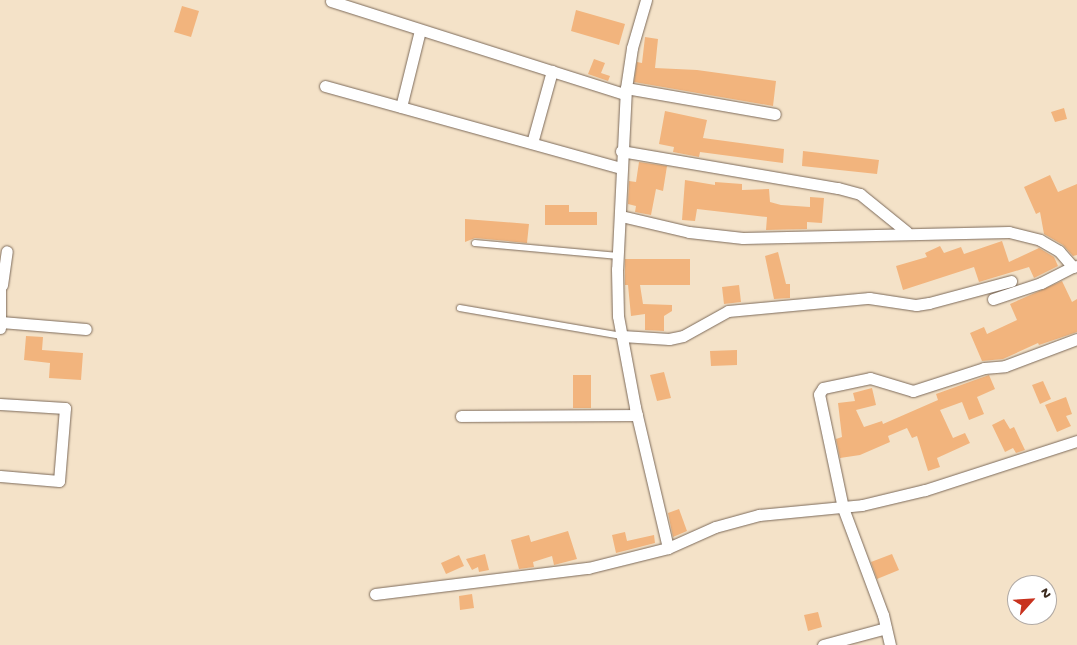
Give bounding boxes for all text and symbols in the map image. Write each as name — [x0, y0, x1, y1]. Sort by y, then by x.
north arrow — [1007, 575, 1057, 625]
text: N — [1035, 586, 1055, 601]

